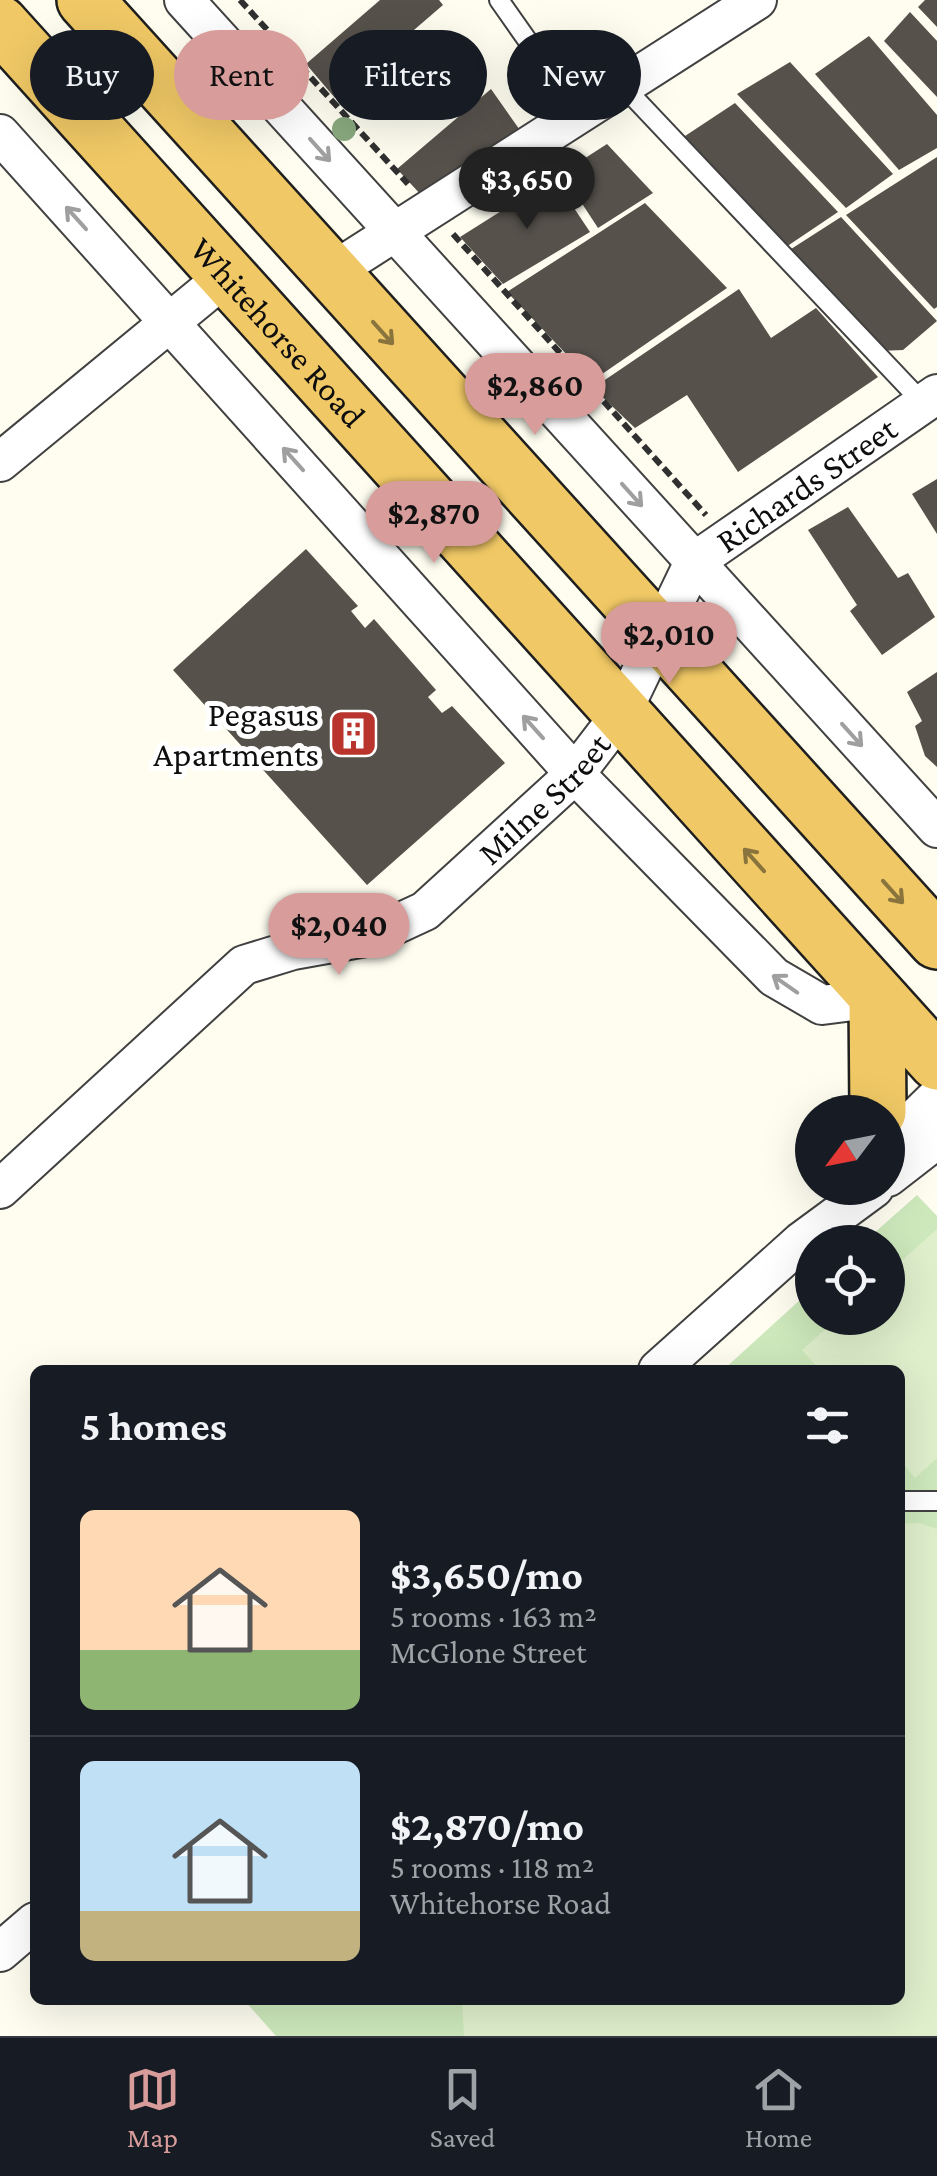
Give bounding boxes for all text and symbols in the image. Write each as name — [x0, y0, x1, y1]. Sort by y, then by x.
chip: Buy — [30, 30, 154, 120]
chip: Rent — [174, 30, 309, 120]
chip: Filters — [329, 30, 487, 120]
chip: New — [507, 30, 641, 120]
one-way arrow — [308, 137, 331, 162]
pin: $3,650 — [446, 147, 608, 232]
text: $3,650 — [481, 161, 573, 197]
one-way arrow — [64, 205, 88, 231]
street label: Whitehorse Road — [183, 229, 374, 435]
one-way arrow — [371, 320, 394, 345]
pin: $2,860 — [454, 353, 616, 438]
text: $2,860 — [487, 367, 583, 403]
street label: Richards Street — [709, 408, 904, 560]
one-way arrow — [282, 447, 305, 472]
pin: $2,870 — [353, 481, 515, 566]
one-way arrow — [621, 482, 644, 507]
text: $2,870 — [387, 495, 481, 531]
pin: $2,010 — [588, 602, 750, 687]
text: $2,010 — [623, 616, 715, 652]
place label: Pegasus Apartments — [153, 695, 319, 774]
building icon: Pegasus Apartments — [328, 708, 380, 760]
one-way arrow — [522, 715, 545, 740]
one-way arrow — [840, 722, 863, 747]
street label: Milne Street — [470, 726, 619, 872]
one-way arrow — [743, 848, 766, 873]
one-way arrow — [881, 879, 904, 904]
pin: $2,040 — [258, 893, 420, 978]
text: $2,040 — [290, 907, 388, 943]
one-way arrow — [772, 974, 800, 995]
north arrow — [795, 1095, 905, 1205]
map controls — [795, 1095, 905, 1335]
button: locate — [795, 1225, 905, 1335]
icon: filters — [800, 1398, 855, 1453]
text: 5 homes — [80, 1402, 227, 1449]
icon: home — [160, 1550, 280, 1670]
text: $3,650/mo — [390, 1551, 583, 1598]
text: 5 rooms · 163 m² — [390, 1598, 597, 1634]
text: McGlone Street — [390, 1634, 587, 1670]
icon: home — [160, 1801, 280, 1921]
text: $2,870/mo — [390, 1802, 584, 1849]
text: 5 rooms · 118 m² — [390, 1849, 594, 1885]
text: Whitehorse Road — [390, 1885, 611, 1921]
tab: Map — [125, 2062, 180, 2153]
tab: Saved — [430, 2062, 495, 2153]
tab: Home — [745, 2062, 812, 2153]

